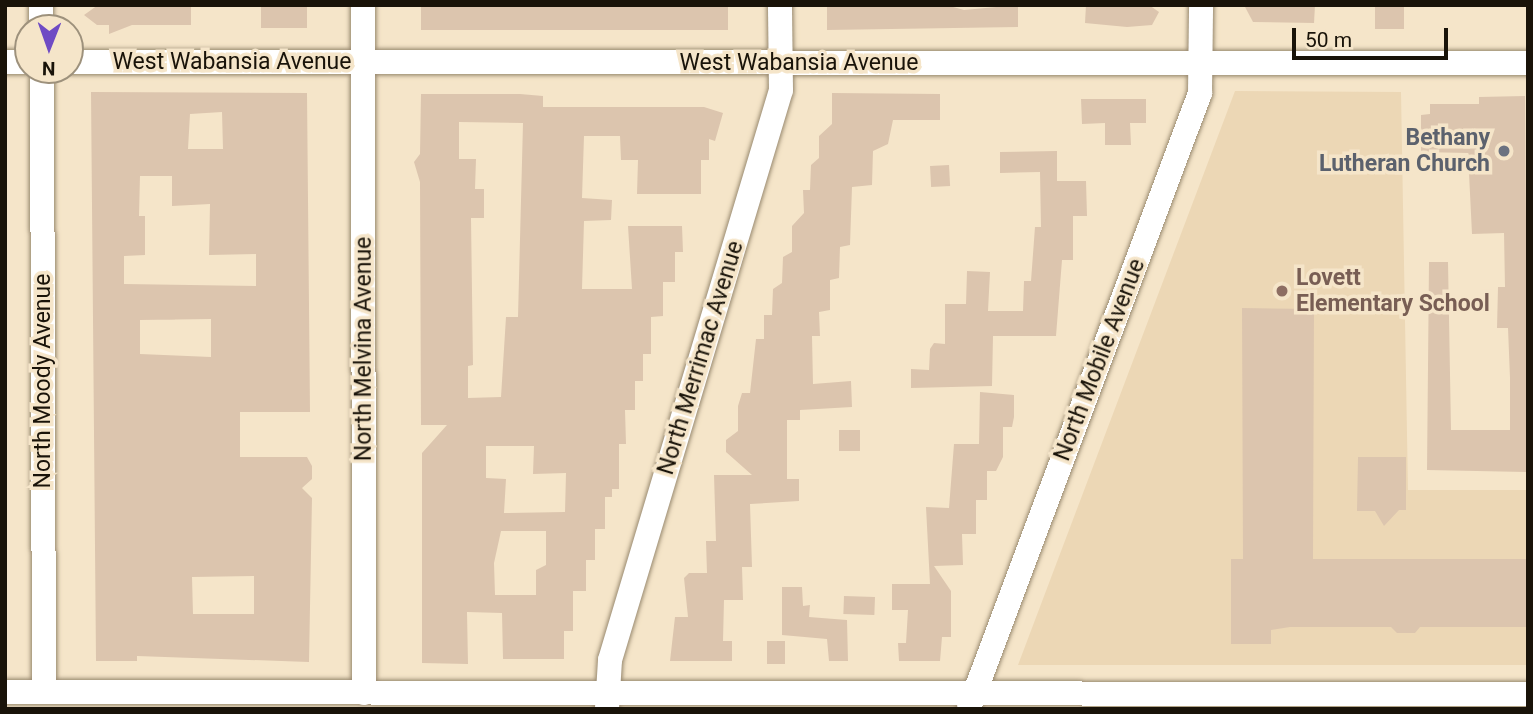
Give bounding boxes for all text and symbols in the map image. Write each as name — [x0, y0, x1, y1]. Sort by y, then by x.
north arrow — [14, 14, 84, 84]
scale bar — [1295, 14, 1451, 58]
text: 50 m — [1305, 28, 1352, 52]
street label: West Wabansia Avenue — [113, 48, 351, 76]
street label: West Wabansia Avenue — [680, 49, 918, 77]
text: N — [42, 57, 56, 80]
place label: Bethany Lutheran Church — [1319, 124, 1490, 178]
marker: Bethany Lutheran Church — [1496, 143, 1512, 159]
street label: North Melvina Avenue — [350, 237, 378, 461]
street label: North Merrimac Avenue — [652, 238, 750, 478]
street label: North Mobile Avenue — [1049, 255, 1151, 465]
place label: Lovett Elementary School — [1296, 264, 1490, 318]
street label: North Moody Avenue — [29, 274, 57, 488]
marker: Lovett Elementary School — [1274, 283, 1290, 299]

